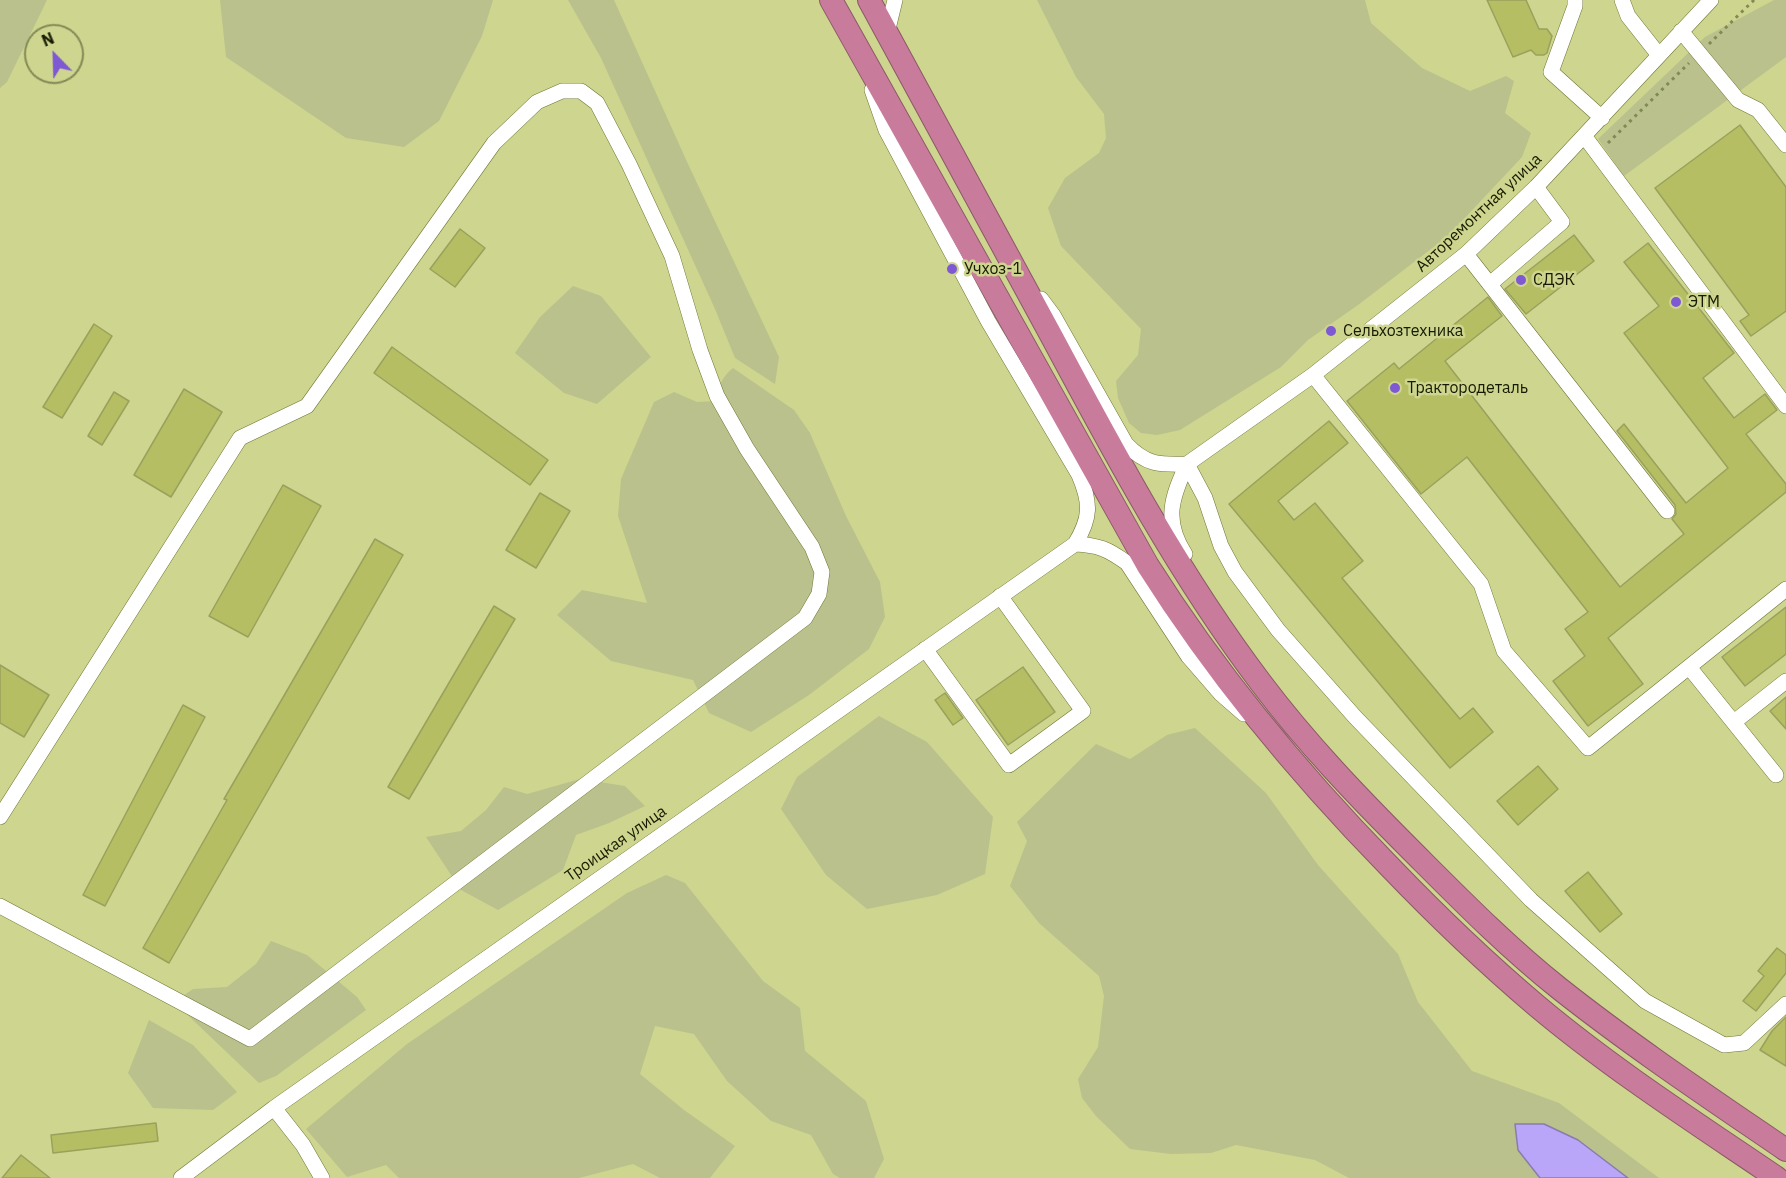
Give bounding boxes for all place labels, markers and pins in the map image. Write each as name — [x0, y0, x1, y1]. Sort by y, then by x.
place label: Учхоз-1 — [964, 259, 1022, 279]
marker: Учхоз-1 — [945, 262, 959, 276]
place label: СДЭК — [1533, 270, 1575, 290]
marker: СДЭК — [1514, 273, 1528, 287]
place label: ЭТМ — [1688, 292, 1720, 312]
marker: ЭТМ — [1669, 295, 1683, 309]
place label: Сельхозтехника — [1343, 321, 1463, 341]
marker: Сельхозтехника — [1324, 324, 1338, 338]
place label: Трактородеталь — [1407, 378, 1528, 398]
marker: Трактородеталь — [1388, 381, 1402, 395]

